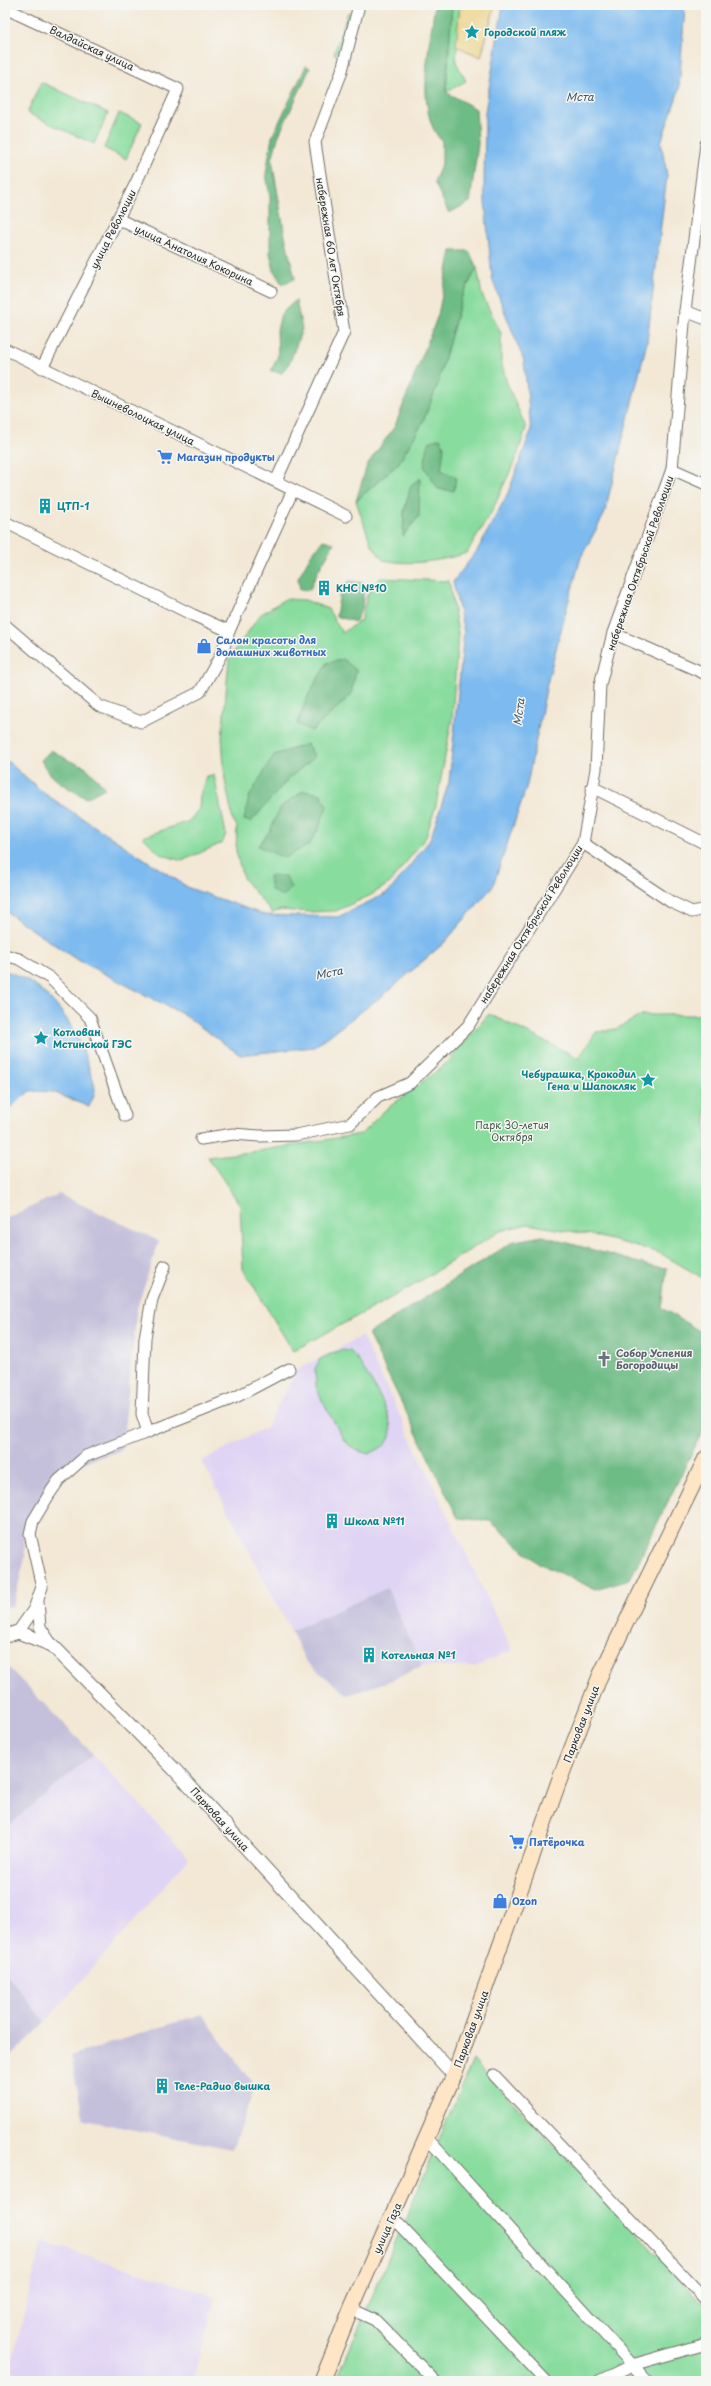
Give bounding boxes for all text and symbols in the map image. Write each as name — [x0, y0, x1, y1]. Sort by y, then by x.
street label: Валдайская улица — [47, 21, 138, 74]
place icon: Городской пляж — [463, 23, 481, 41]
place label: Городской пляж — [484, 24, 567, 39]
water label: Мста — [566, 88, 594, 105]
street label: набережная 60 лет Октября — [313, 176, 350, 317]
street label: улица Революции — [86, 186, 139, 271]
street label: улица Анатолия Кокорина — [132, 220, 257, 289]
street label: Вышневолоцкая улица — [89, 385, 198, 448]
supermarket icon: Магазин продукты — [156, 448, 174, 466]
place label: Магазин продукты — [177, 449, 275, 464]
street label: набережная Октябрьской Революции — [602, 473, 677, 652]
building icon: ЦТП-1 — [36, 497, 54, 515]
place label: ЦТП-1 — [57, 498, 89, 513]
building icon: КНС №10 — [315, 579, 333, 597]
place label: КНС №10 — [336, 580, 387, 595]
place label: Салон красоты для домашних животных — [216, 632, 326, 659]
shop icon: Салон красоты для домашних животных — [195, 637, 213, 655]
water label: Мста — [508, 697, 529, 727]
street label: набережная Октябрьской Революции — [475, 842, 586, 1006]
water label: Мста — [314, 961, 344, 984]
place label: Котлован Мстинской ГЭС — [53, 1024, 132, 1051]
place icon: Котлован Мстинской ГЭС — [32, 1029, 50, 1047]
place label: Чебурашка, Крокодил Гена и Шапокляк — [521, 1066, 637, 1093]
place icon: Чебурашка, Крокодил Гена и Шапокляк — [639, 1071, 657, 1089]
park label: Парк 30-летия Октября — [475, 1117, 549, 1144]
place label: Собор Успения Богородицы — [616, 1345, 693, 1372]
church icon: Собор Успения Богородицы — [595, 1350, 613, 1368]
building icon: Школа №11 — [323, 1512, 341, 1530]
place label: Школа №11 — [344, 1513, 405, 1528]
building icon: Котельная №1 — [360, 1646, 378, 1664]
place label: Котельная №1 — [381, 1647, 456, 1662]
street label: Парковая улица — [559, 1682, 602, 1765]
street label: Парковая улица — [188, 1783, 254, 1854]
supermarket icon: Пятёрочка — [508, 1833, 526, 1851]
place label: Пятёрочка — [529, 1834, 585, 1849]
shop icon: Ozon — [491, 1892, 509, 1910]
place label: Ozon — [512, 1893, 537, 1908]
street label: Парковая улица — [450, 1987, 492, 2070]
building icon: Теле-Радио вышка — [153, 2077, 171, 2095]
place label: Теле-Радио вышка — [174, 2078, 270, 2093]
street label: улица Газа — [369, 2199, 405, 2256]

